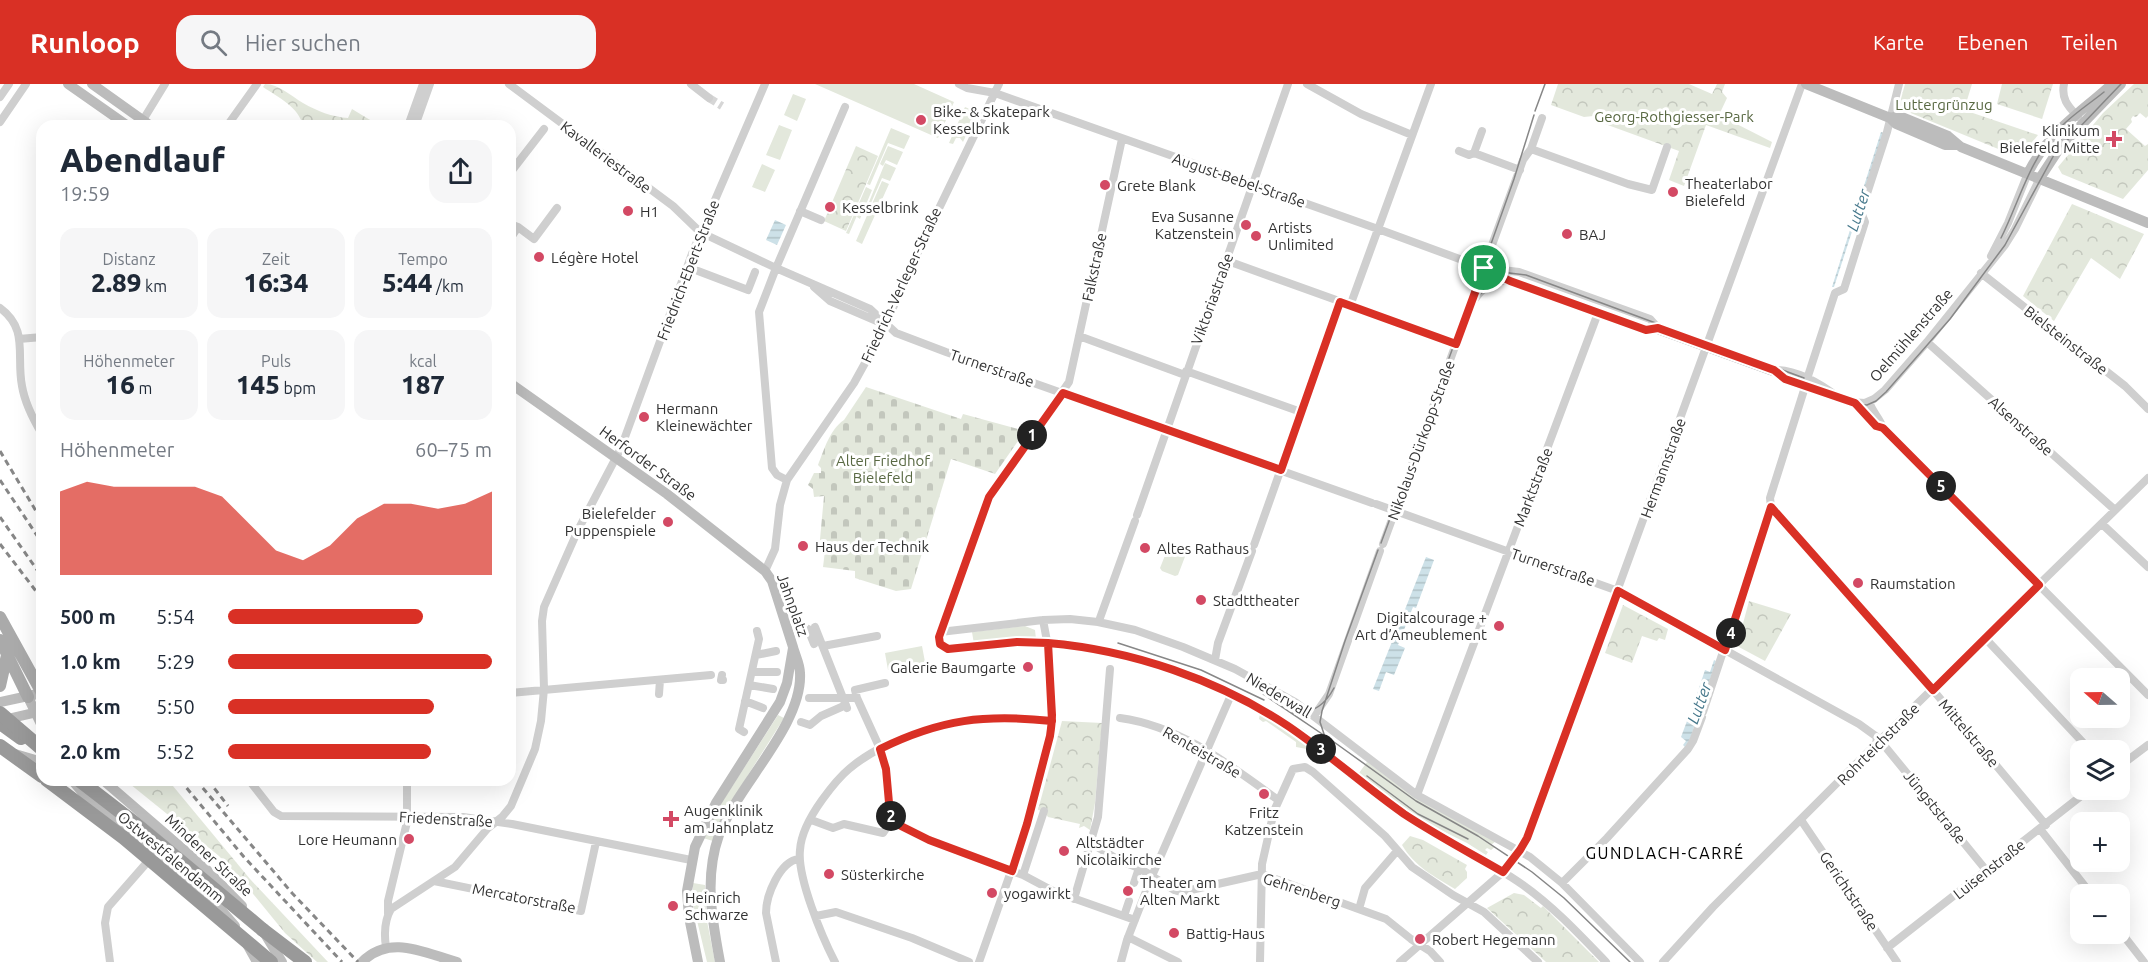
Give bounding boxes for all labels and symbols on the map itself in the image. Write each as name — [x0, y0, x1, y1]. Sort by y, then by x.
park label: Luttergrünzug — [1895, 96, 1993, 113]
place label: Bike- & Skatepark Kesselbrink — [933, 103, 1050, 137]
park label: Georg-Rothgiesser-Park — [1594, 108, 1754, 125]
marker: Bike- & Skatepark Kesselbrink — [914, 113, 928, 127]
street label: Kavalleriestraße — [557, 118, 655, 196]
place label: Klinikum Bielefeld Mitte — [1999, 122, 2100, 156]
marker: Klinikum Bielefeld Mitte — [2105, 130, 2123, 148]
street label: August-Bebel-Straße — [1170, 149, 1308, 211]
place label: Theaterlabor Bielefeld — [1685, 175, 1773, 209]
place label: Grete Blank — [1117, 177, 1196, 194]
marker: Grete Blank — [1098, 178, 1112, 192]
marker: Theaterlabor Bielefeld — [1666, 185, 1680, 199]
water label: Lutter — [1843, 186, 1873, 233]
street label: Friedrich-Ebert-Straße — [653, 198, 723, 342]
place label: Kesselbrink — [842, 199, 919, 216]
marker: Kesselbrink — [823, 200, 837, 214]
place label: H1 — [640, 203, 659, 220]
marker: H1 — [621, 204, 635, 218]
street label: Friedrich-Verleger-Straße — [857, 205, 945, 365]
place label: Eva Susanne Katzenstein — [1151, 208, 1234, 242]
marker: Eva Susanne Katzenstein — [1239, 218, 1253, 232]
place label: Artists Unlimited — [1268, 219, 1334, 253]
place label: BAJ — [1579, 226, 1606, 243]
marker: BAJ — [1560, 227, 1574, 241]
marker: Artists Unlimited — [1249, 229, 1263, 243]
street label: Falkstraße — [1078, 231, 1110, 303]
pin — [1458, 242, 1509, 293]
place label: Légère Hotel — [551, 249, 639, 266]
marker: Légère Hotel — [532, 250, 546, 264]
street label: Viktoriastraße — [1188, 251, 1236, 347]
street label: Oelmühlenstraße — [1866, 285, 1956, 385]
street label: Bielsteinstraße — [2021, 302, 2111, 378]
street label: Turnerstraße — [948, 346, 1036, 390]
street label: Nikolaus-Dürkopp-Straße — [1384, 358, 1458, 522]
street label: Alsenstraße — [1986, 393, 2056, 459]
place label: Hermann Kleinewächter — [656, 400, 753, 434]
marker: Hermann Kleinewächter — [637, 410, 651, 424]
street label: Hermannstraße — [1637, 416, 1689, 520]
pin: 1 — [1017, 420, 1047, 450]
street label: Herforder Straße — [596, 422, 700, 504]
street label: Marktstraße — [1510, 445, 1556, 529]
park label: Alter Friedhof Bielefeld — [836, 452, 930, 486]
pin: 5 — [1926, 471, 1956, 501]
place label: Bielefelder Puppenspiele — [565, 505, 656, 539]
marker: Bielefelder Puppenspiele — [661, 515, 675, 529]
place label: Haus der Technik — [815, 538, 930, 555]
marker: Haus der Technik — [796, 539, 810, 553]
place label: Altes Rathaus — [1157, 540, 1249, 557]
marker: Altes Rathaus — [1138, 541, 1152, 555]
street label: Turnerstraße — [1509, 545, 1597, 589]
street label: Jahnplatz — [774, 571, 812, 639]
place label: Raumstation — [1870, 575, 1956, 592]
marker: Raumstation — [1851, 576, 1865, 590]
place label: Stadttheater — [1213, 592, 1300, 609]
marker: Stadttheater — [1194, 593, 1208, 607]
place label: Digitalcourage + Art d’Ameublement — [1355, 609, 1487, 643]
pin: 4 — [1716, 618, 1746, 648]
marker: Digitalcourage + Art d’Ameublement — [1492, 619, 1506, 633]
place label: Galerie Baumgarte — [890, 659, 1016, 676]
marker: Galerie Baumgarte — [1021, 660, 1035, 674]
north arrow — [2070, 668, 2130, 728]
street label: Niederwall — [1243, 669, 1315, 721]
water label: Lutter — [1683, 679, 1715, 726]
street label: Mittelstraße — [1936, 695, 2002, 771]
street label: Rohrteichstraße — [1834, 700, 1922, 788]
street label: Renteistraße — [1160, 723, 1244, 781]
pin: 3 — [1306, 734, 1336, 764]
street label: Jüngststraße — [1900, 767, 1970, 847]
marker: Fritz Katzenstein — [1257, 787, 1271, 801]
pin: 2 — [876, 801, 906, 831]
place label: Augenklinik am Jahnplatz — [684, 802, 774, 836]
place label: Fritz Katzenstein — [1224, 804, 1304, 838]
street label: Ostwestfalendamm — [115, 808, 227, 906]
street label: Friedenstraße — [399, 808, 493, 830]
street label: Mindener Straße — [162, 810, 256, 900]
marker: Augenklinik am Jahnplatz — [662, 810, 680, 828]
place label: Lore Heumann — [298, 831, 397, 848]
marker: Lore Heumann — [402, 832, 416, 846]
place label: Altstädter Nicolaikirche — [1076, 834, 1162, 868]
street label: Luisenstraße — [1950, 836, 2028, 902]
district label: GUNDLACH-CARRÉ — [1585, 842, 1745, 862]
marker: Altstädter Nicolaikirche — [1057, 844, 1071, 858]
street label: Gerichtstraße — [1816, 848, 1882, 934]
place label: Süsterkirche — [841, 866, 924, 883]
marker: Süsterkirche — [822, 867, 836, 881]
street label: Gehrenberg — [1261, 869, 1343, 911]
place label: Theater am Alten Markt — [1140, 874, 1220, 908]
street label: Mercatorstraße — [471, 880, 577, 916]
marker: Theater am Alten Markt — [1121, 884, 1135, 898]
place label: yogawirkt — [1004, 885, 1071, 902]
marker: yogawirkt — [985, 886, 999, 900]
place label: Heinrich Schwarze — [685, 889, 748, 923]
marker: Heinrich Schwarze — [666, 899, 680, 913]
place label: Battig-Haus — [1186, 925, 1265, 942]
marker: Battig-Haus — [1167, 926, 1181, 940]
place label: Robert Hegemann — [1432, 931, 1556, 948]
marker: Robert Hegemann — [1413, 932, 1427, 946]

